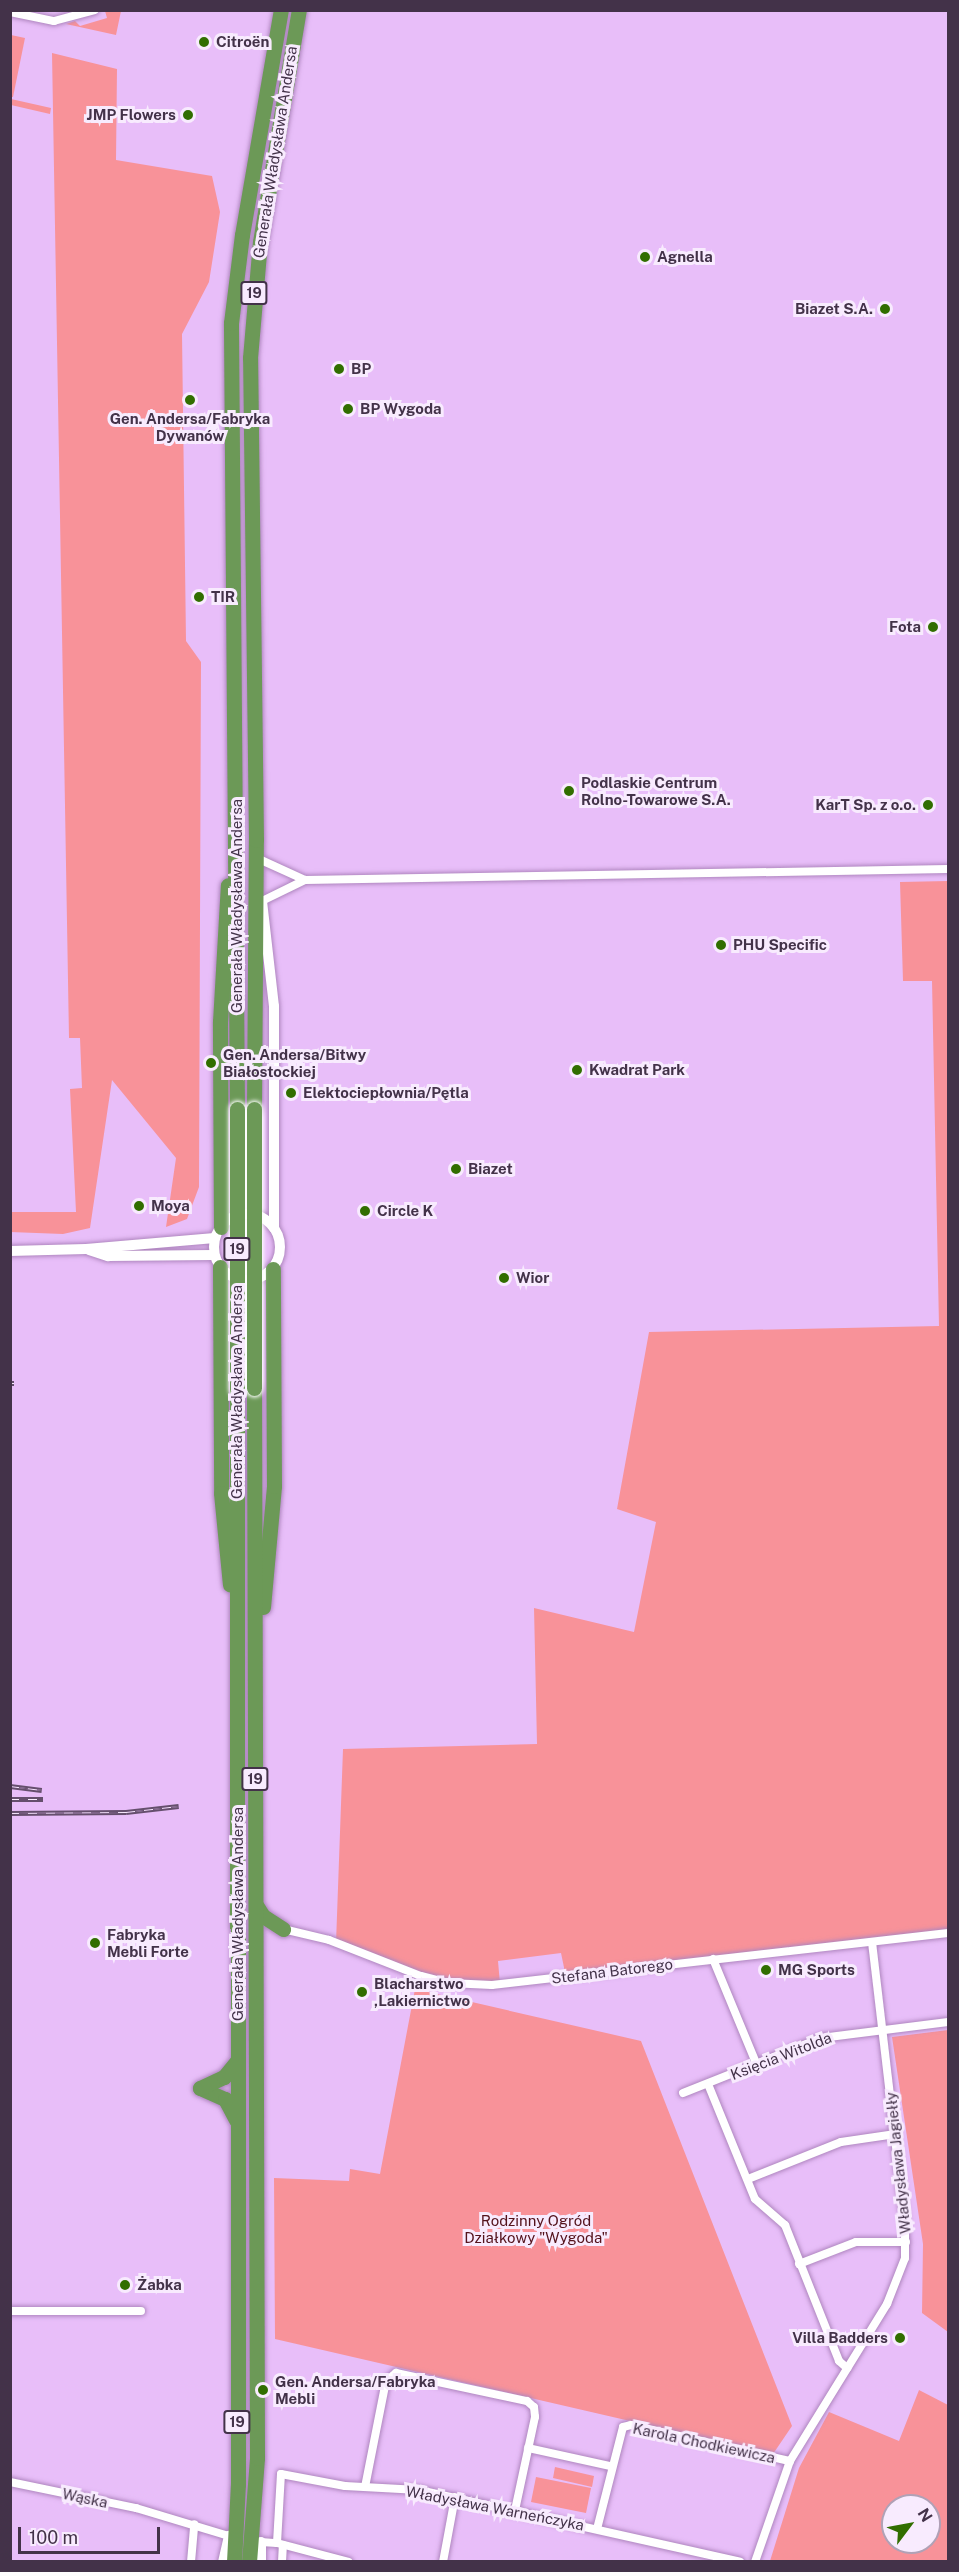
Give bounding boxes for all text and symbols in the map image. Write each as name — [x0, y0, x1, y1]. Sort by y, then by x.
place label: Citroën — [216, 33, 269, 51]
marker: Citroën — [197, 35, 211, 49]
street label: Generała Władysława Andersa — [249, 45, 301, 259]
place label: JMP Flowers — [87, 106, 176, 124]
marker: JMP Flowers — [181, 108, 195, 122]
place label: Agnella — [657, 248, 713, 266]
marker: Agnella — [638, 250, 652, 264]
road number: 19 — [239, 282, 269, 304]
place label: Biazet S.A. — [795, 300, 873, 318]
marker: Biazet S.A. — [878, 302, 892, 316]
place label: BP — [351, 360, 371, 378]
marker: BP — [332, 362, 346, 376]
marker: Gen. Andersa/Fabryka Dywanów — [183, 393, 197, 407]
place label: BP Wygoda — [360, 400, 442, 418]
marker: BP Wygoda — [341, 402, 355, 416]
place label: Gen. Andersa/Fabryka Dywanów — [110, 409, 270, 444]
place label: TIR — [211, 588, 235, 606]
marker: TIR — [192, 590, 206, 604]
place label: Fota — [889, 618, 921, 636]
marker: Fota — [926, 620, 940, 634]
place label: Podlaskie Centrum Rolno-Towarowe S.A. — [581, 773, 731, 808]
marker: Podlaskie Centrum Rolno-Towarowe S.A. — [562, 784, 576, 798]
place label: KarT Sp. z o.o. — [815, 796, 916, 814]
marker: KarT Sp. z o.o. — [921, 798, 935, 812]
street label: Generała Władysława Andersa — [228, 799, 246, 1013]
place label: PHU Specific — [733, 936, 827, 954]
marker: PHU Specific — [714, 938, 728, 952]
place label: Gen. Andersa/Bitwy Białostockiej — [223, 1045, 366, 1080]
marker: Gen. Andersa/Bitwy Białostockiej — [204, 1056, 218, 1070]
place label: Kwadrat Park — [589, 1061, 685, 1079]
marker: Kwadrat Park — [570, 1063, 584, 1077]
place label: Elektociepłownia/Pętla — [303, 1084, 469, 1102]
marker: Elektociepłownia/Pętla — [284, 1086, 298, 1100]
place label: Biazet — [468, 1160, 513, 1178]
marker: Biazet — [449, 1162, 463, 1176]
place label: Moya — [151, 1197, 190, 1215]
marker: Moya — [132, 1199, 146, 1213]
place label: Circle K — [377, 1202, 433, 1220]
marker: Circle K — [358, 1204, 372, 1218]
road number: 19 — [222, 1238, 252, 1260]
place label: Wior — [516, 1269, 549, 1287]
marker: Wior — [497, 1271, 511, 1285]
street label: Generała Władysława Andersa — [228, 1285, 246, 1499]
road number: 19 — [240, 1768, 270, 1790]
street label: Generała Władysława Andersa — [229, 1807, 247, 2021]
place label: Fabryka Mebli Forte — [107, 1925, 189, 1960]
marker: Fabryka Mebli Forte — [88, 1936, 102, 1950]
street label: Stefana Batorego — [550, 1955, 674, 1987]
place label: MG Sports — [778, 1961, 855, 1979]
marker: MG Sports — [759, 1963, 773, 1977]
place label: Blacharstwo ,Lakiernictwo — [374, 1974, 470, 2009]
marker: Blacharstwo ,Lakiernictwo — [355, 1985, 369, 1999]
street label: Księcia Witolda — [728, 2028, 834, 2084]
street label: Władysława Jagiełły — [882, 2091, 914, 2235]
park label: Rodzinny Ogród Działkowy "Wygoda" — [464, 2211, 608, 2246]
place label: Żabka — [137, 2276, 182, 2294]
marker: Żabka — [118, 2278, 132, 2292]
place label: Villa Badders — [792, 2329, 888, 2347]
marker: Villa Badders — [893, 2331, 907, 2345]
place label: Gen. Andersa/Fabryka Mebli — [275, 2372, 436, 2407]
marker: Gen. Andersa/Fabryka Mebli — [256, 2383, 270, 2397]
road number: 19 — [222, 2411, 252, 2433]
street label: Karola Chodkiewicza — [631, 2419, 777, 2467]
street label: Władysława Warneńczyka — [404, 2482, 586, 2534]
street label: Wąska — [61, 2484, 109, 2512]
north arrow — [881, 2494, 941, 2554]
text: N — [914, 2505, 936, 2526]
scale bar — [21, 2515, 164, 2553]
text: 100 m — [29, 2527, 78, 2548]

